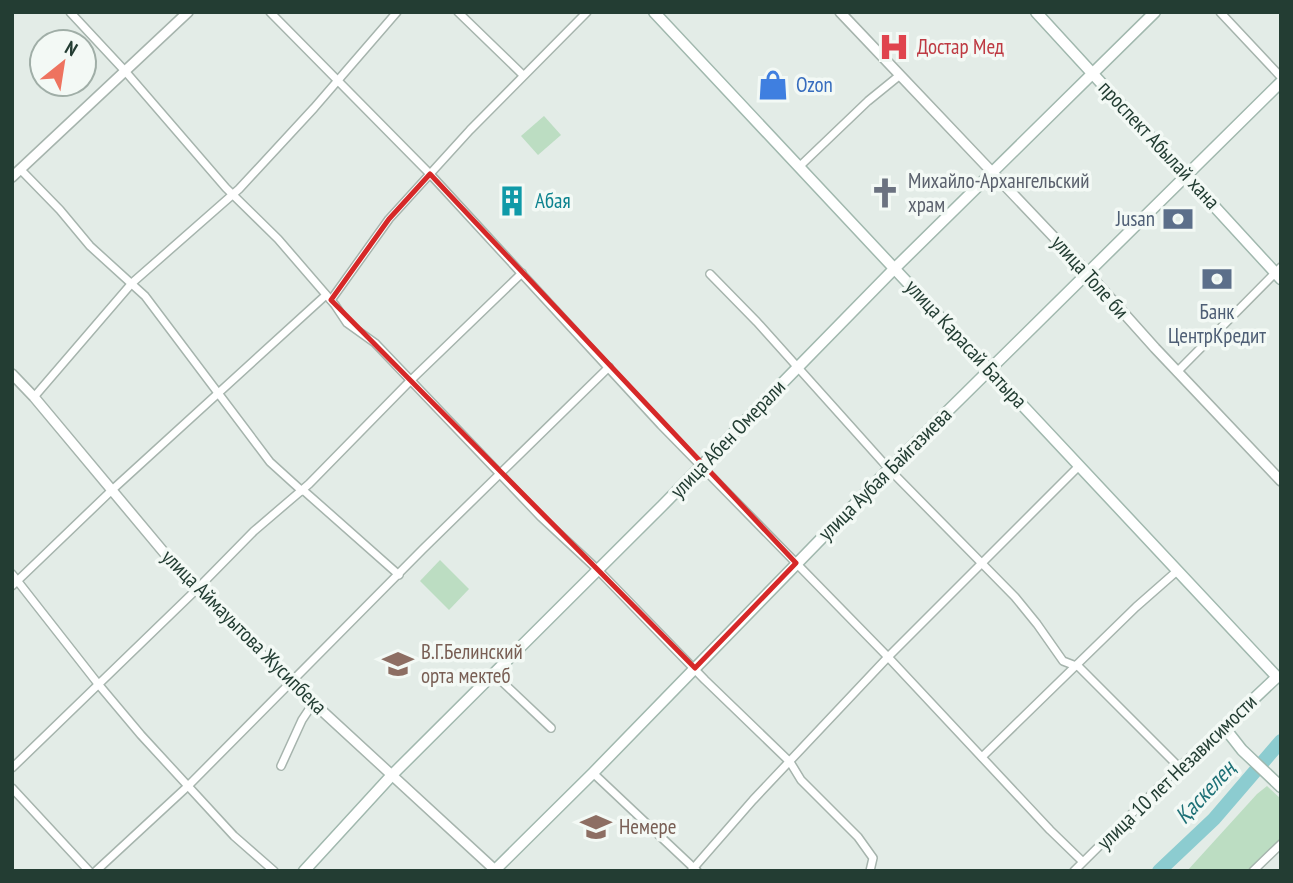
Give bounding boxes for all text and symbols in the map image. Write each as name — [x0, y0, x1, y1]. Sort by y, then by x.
north arrow — [28, 28, 98, 98]
hospital icon: Достар Мед — [877, 30, 911, 64]
place label: Достар Мед — [917, 33, 1004, 60]
text: N — [61, 35, 82, 61]
shop icon: Ozon — [756, 68, 790, 102]
place label: Ozon — [796, 71, 833, 98]
street label: проспект Абылай хана — [1093, 75, 1226, 215]
place label: Михайло-Архангельский храм — [908, 167, 1089, 218]
church icon: Михайло-Архангельский храм — [868, 176, 902, 210]
building icon: Абая — [495, 184, 529, 218]
place label: Абая — [535, 187, 571, 214]
bank icon: Jusan — [1161, 202, 1195, 236]
place label: Jusan — [1115, 205, 1155, 232]
street label: улица Толе би — [1046, 229, 1135, 324]
bank icon: Банк ЦентрКредит — [1200, 262, 1234, 296]
street label: улица Карасай Батыра — [900, 274, 1033, 414]
place label: Банк ЦентрКредит — [1168, 298, 1266, 349]
street label: улица Абен Омерали — [664, 374, 791, 504]
street label: улица Аубая Байгазиева — [812, 401, 957, 546]
street label: улица Аймауытова Жусипбека — [156, 543, 333, 720]
place label: В.Г.Белинский орта мектеб — [421, 638, 523, 689]
school or university icon: В.Г.Белинский орта мектеб — [381, 647, 415, 681]
street label: улица 10 лет Независимости — [1091, 688, 1262, 855]
water label: Қаскелең — [1168, 753, 1242, 829]
school or university icon: Немере — [579, 810, 613, 844]
place label: Немере — [619, 813, 676, 840]

